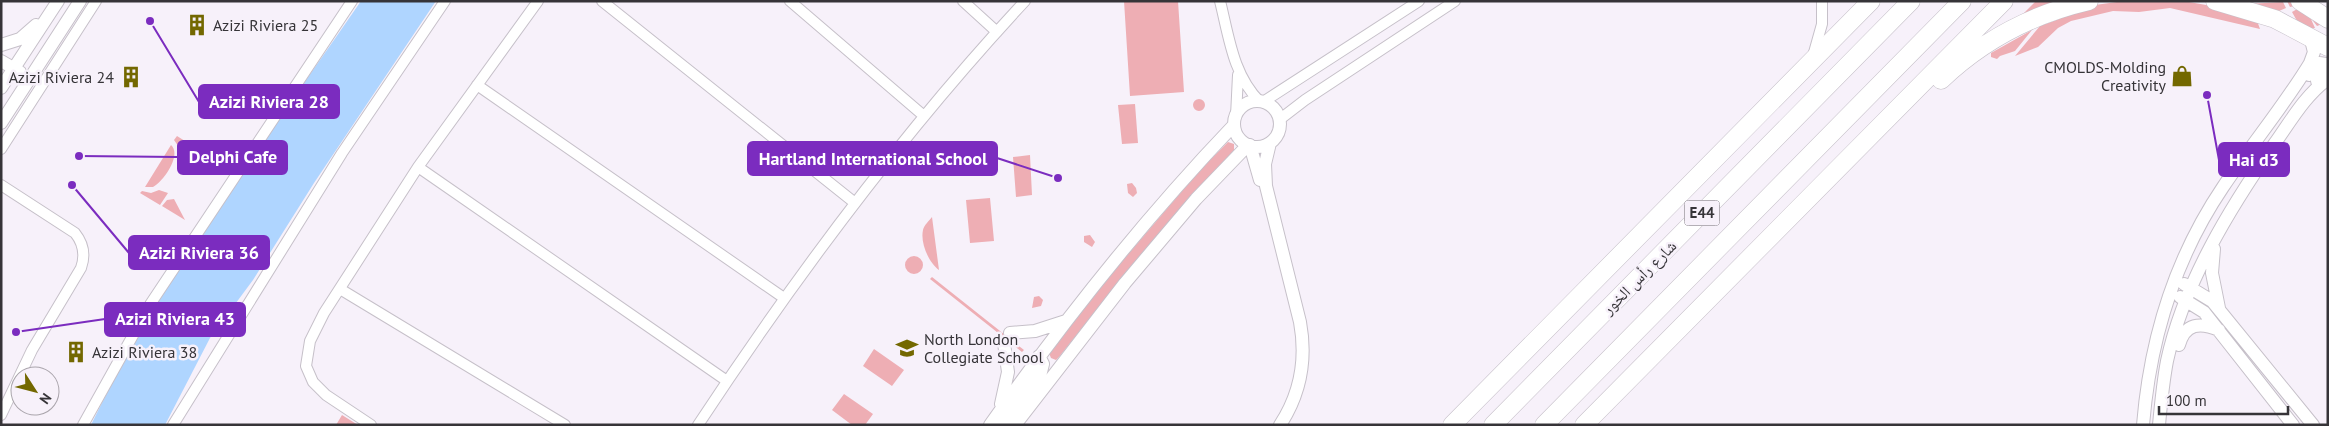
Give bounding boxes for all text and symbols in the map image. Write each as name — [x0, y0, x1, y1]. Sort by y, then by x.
building icon: Azizi Riviera 25 — [184, 12, 210, 38]
place label: Azizi Riviera 25 — [213, 15, 318, 35]
place label: CMOLDS-Molding Creativity — [2044, 57, 2167, 95]
shop icon: CMOLDS-Molding Creativity — [2169, 63, 2195, 89]
building icon: Azizi Riviera 24 — [118, 64, 144, 90]
place label: Azizi Riviera 24 — [9, 67, 114, 87]
callout: Azizi Riviera 28 — [199, 85, 339, 118]
text: Azizi Riviera 28 — [209, 90, 329, 113]
callout: Delphi Cafe — [178, 141, 287, 174]
callout: Hartland International School — [748, 142, 997, 175]
callout: Hai d3 — [2219, 143, 2289, 176]
text: Delphi Cafe — [189, 145, 277, 168]
text: Hartland International School — [759, 147, 988, 170]
text: Hai d3 — [2229, 148, 2279, 171]
road number: E44 — [1684, 200, 1720, 226]
callout: Azizi Riviera 36 — [129, 236, 269, 269]
street label: شارع رأس الخور — [1597, 236, 1681, 320]
text: Azizi Riviera 36 — [139, 241, 259, 264]
callout: Azizi Riviera 43 — [105, 303, 245, 336]
text: Azizi Riviera 43 — [115, 307, 235, 330]
place label: North London Collegiate School — [924, 329, 1044, 367]
school or university icon: North London Collegiate School — [894, 335, 920, 361]
building icon: Azizi Riviera 38 — [63, 339, 89, 365]
place label: Azizi Riviera 38 — [92, 342, 197, 362]
north arrow — [10, 366, 60, 416]
scale bar — [2159, 384, 2288, 416]
text: N — [36, 390, 56, 408]
text: 100 m — [2166, 391, 2207, 410]

